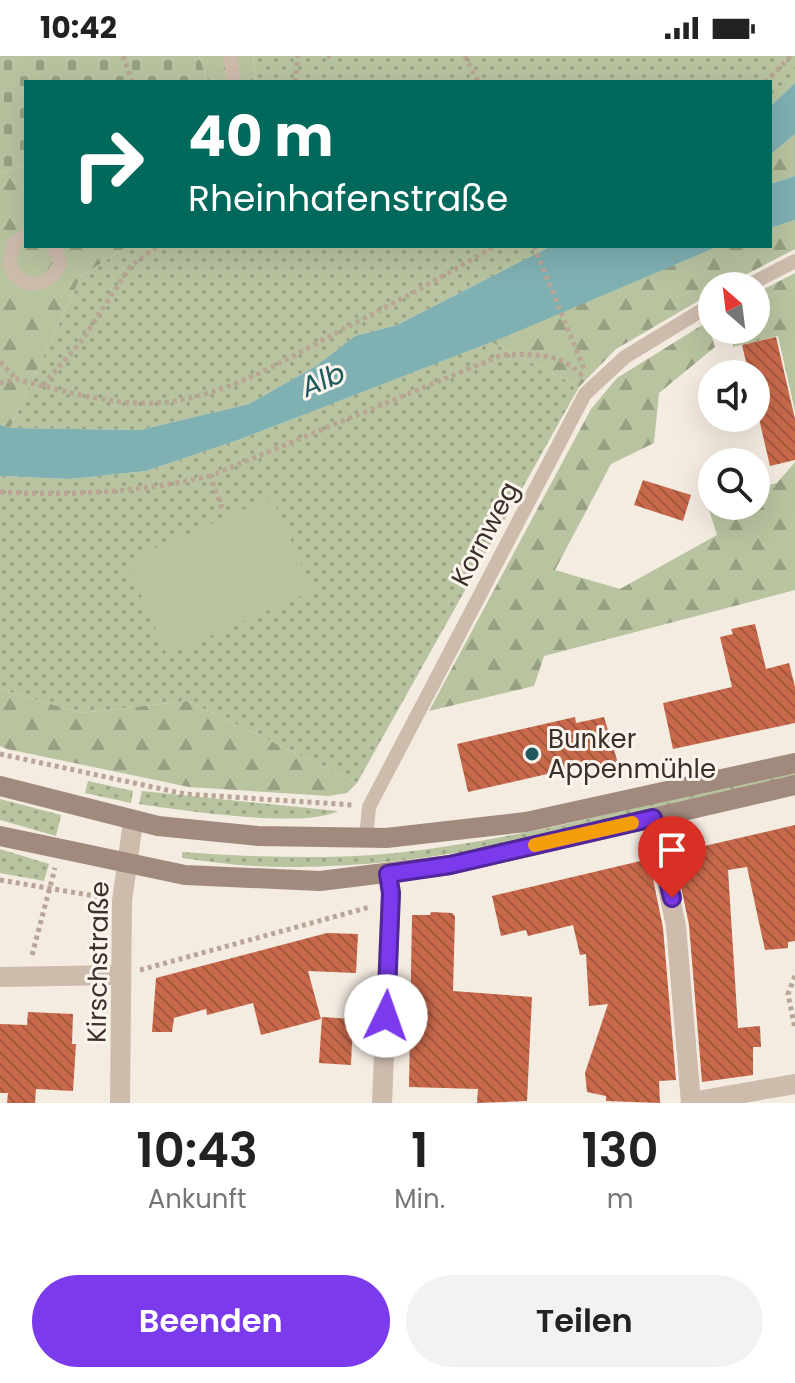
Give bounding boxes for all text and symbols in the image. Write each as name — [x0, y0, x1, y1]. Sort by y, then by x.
text: 10:42 — [40, 6, 117, 49]
text: 40 m — [188, 97, 334, 176]
icon: right — [56, 112, 160, 216]
text: Rheinhafenstraße — [188, 173, 508, 224]
north arrow — [698, 272, 770, 344]
map controls — [698, 272, 770, 520]
water label: Alb — [294, 353, 351, 407]
button: sound — [698, 360, 770, 432]
button: search — [698, 448, 770, 520]
street label: Kornweg — [442, 475, 528, 593]
place label: Bunker Appenmühle — [548, 721, 716, 787]
marker: Bunker Appenmühle — [523, 745, 541, 763]
pin — [638, 816, 706, 898]
icon: arrive — [650, 828, 694, 872]
street label: Kirschstraße — [79, 881, 117, 1043]
position arrow — [344, 974, 428, 1058]
text: 10:43 — [136, 1117, 258, 1184]
text: 1 — [411, 1117, 428, 1184]
text: 130 — [581, 1117, 659, 1184]
text: Ankunft — [148, 1181, 247, 1217]
text: Min. — [394, 1181, 445, 1217]
text: m — [607, 1181, 633, 1217]
button: Beenden — [32, 1275, 390, 1367]
button: Teilen — [406, 1275, 763, 1367]

